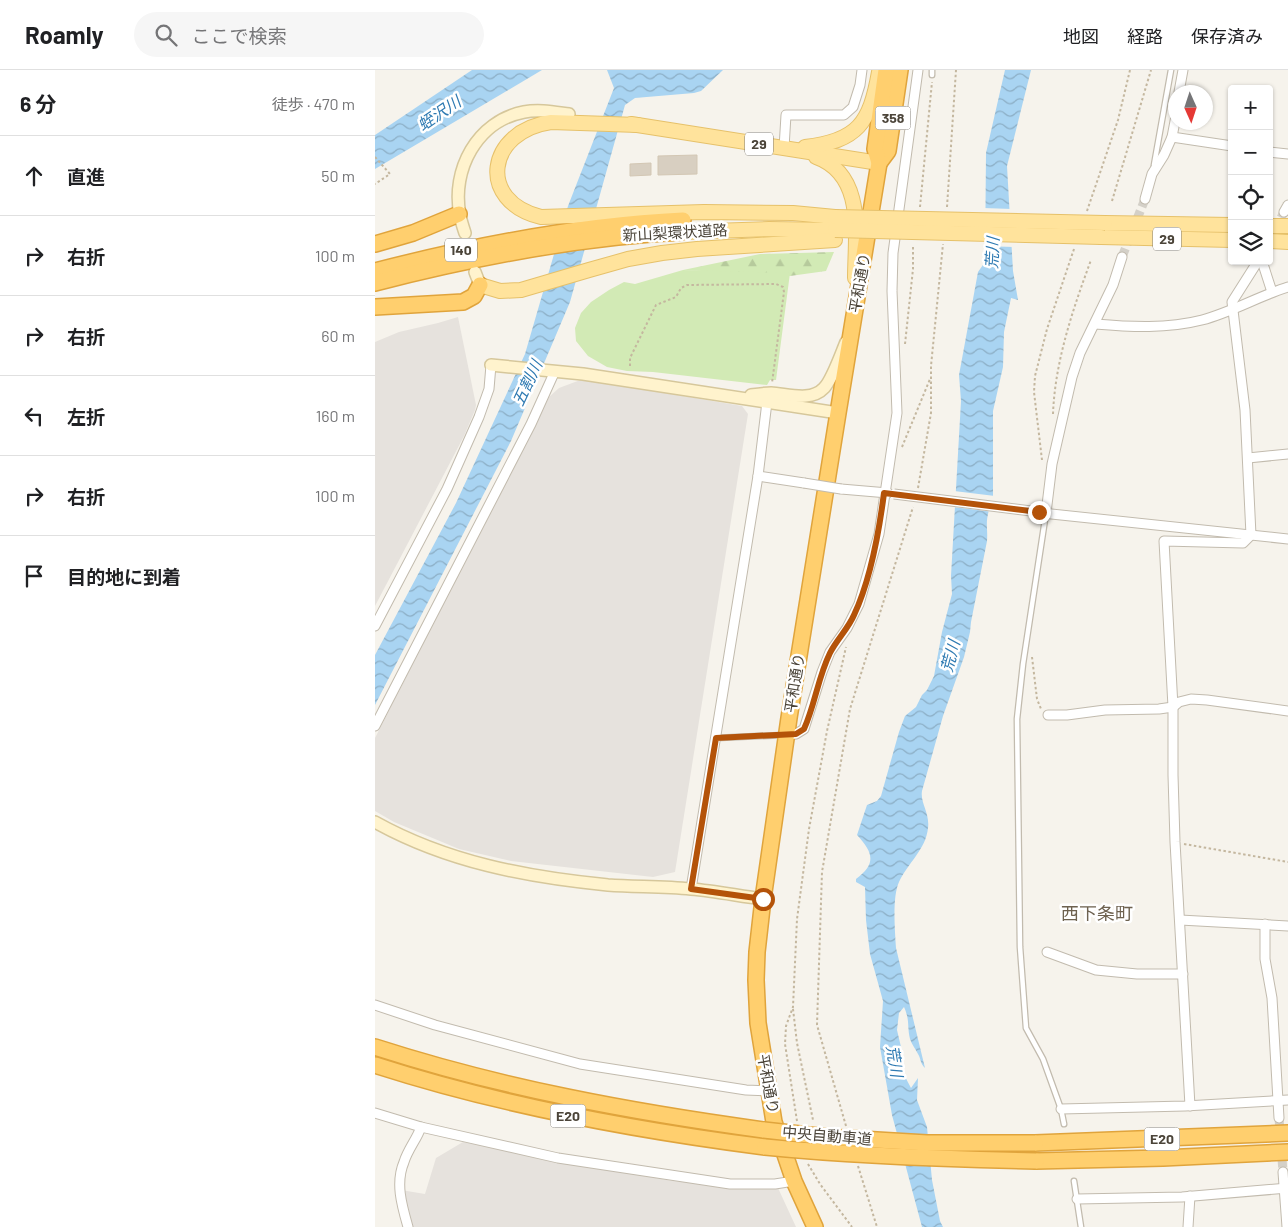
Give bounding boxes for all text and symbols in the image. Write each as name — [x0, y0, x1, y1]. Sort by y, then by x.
search box — [134, 12, 484, 57]
text: Roamly — [25, 20, 104, 49]
icon: search — [152, 21, 180, 49]
text: ここで検索 — [192, 24, 287, 47]
text: 地図 — [1063, 25, 1099, 47]
text: 経路 — [1127, 25, 1163, 47]
text: 保存済み — [1191, 25, 1263, 47]
north arrow — [1168, 85, 1213, 130]
map controls — [1228, 85, 1273, 265]
button: + — [1228, 85, 1273, 130]
water label: 蛭沢川 — [414, 90, 466, 134]
text: 6 分 — [20, 91, 56, 116]
text: 徒歩 · 470 m — [272, 94, 355, 113]
road number: 358 — [875, 106, 911, 129]
button: − — [1228, 130, 1273, 175]
road number: 29 — [745, 132, 773, 156]
icon: ahead — [20, 162, 48, 190]
text: 直進 — [67, 165, 105, 188]
text: 50 m — [321, 166, 355, 185]
button: locate — [1228, 175, 1273, 220]
street label: 新山梨環状道路 — [622, 220, 728, 244]
button: layers — [1228, 220, 1273, 265]
road number: 29 — [1153, 227, 1181, 250]
water label: 荒川 — [981, 235, 1002, 269]
road number: 140 — [445, 238, 477, 262]
icon: right — [20, 242, 48, 270]
text: 右折 — [67, 245, 105, 268]
text: 100 m — [315, 246, 355, 265]
street label: 平和通り — [845, 252, 873, 314]
icon: right — [20, 322, 48, 350]
text: 右折 — [67, 325, 105, 348]
text: 60 m — [321, 326, 355, 345]
water label: 五割川 — [508, 355, 546, 409]
icon: left — [20, 402, 48, 430]
text: 左折 — [67, 405, 105, 428]
text: 160 m — [316, 406, 355, 425]
icon: right — [20, 482, 48, 510]
text: 右折 — [67, 485, 105, 508]
text: 100 m — [315, 486, 355, 505]
route end — [1028, 501, 1051, 524]
icon: arrive — [20, 562, 48, 590]
text: 目的地に到着 — [67, 565, 181, 588]
water label: 荒川 — [936, 636, 963, 674]
street label: 平和通り — [780, 652, 808, 714]
route start — [752, 888, 775, 911]
district label: 西下条町 — [1061, 902, 1133, 924]
water label: 荒川 — [884, 1044, 908, 1080]
street label: 平和通り — [755, 1053, 783, 1115]
road number: E20 — [551, 1104, 585, 1128]
street label: 中央自動車道 — [781, 1122, 873, 1148]
road number: E20 — [1145, 1128, 1179, 1150]

